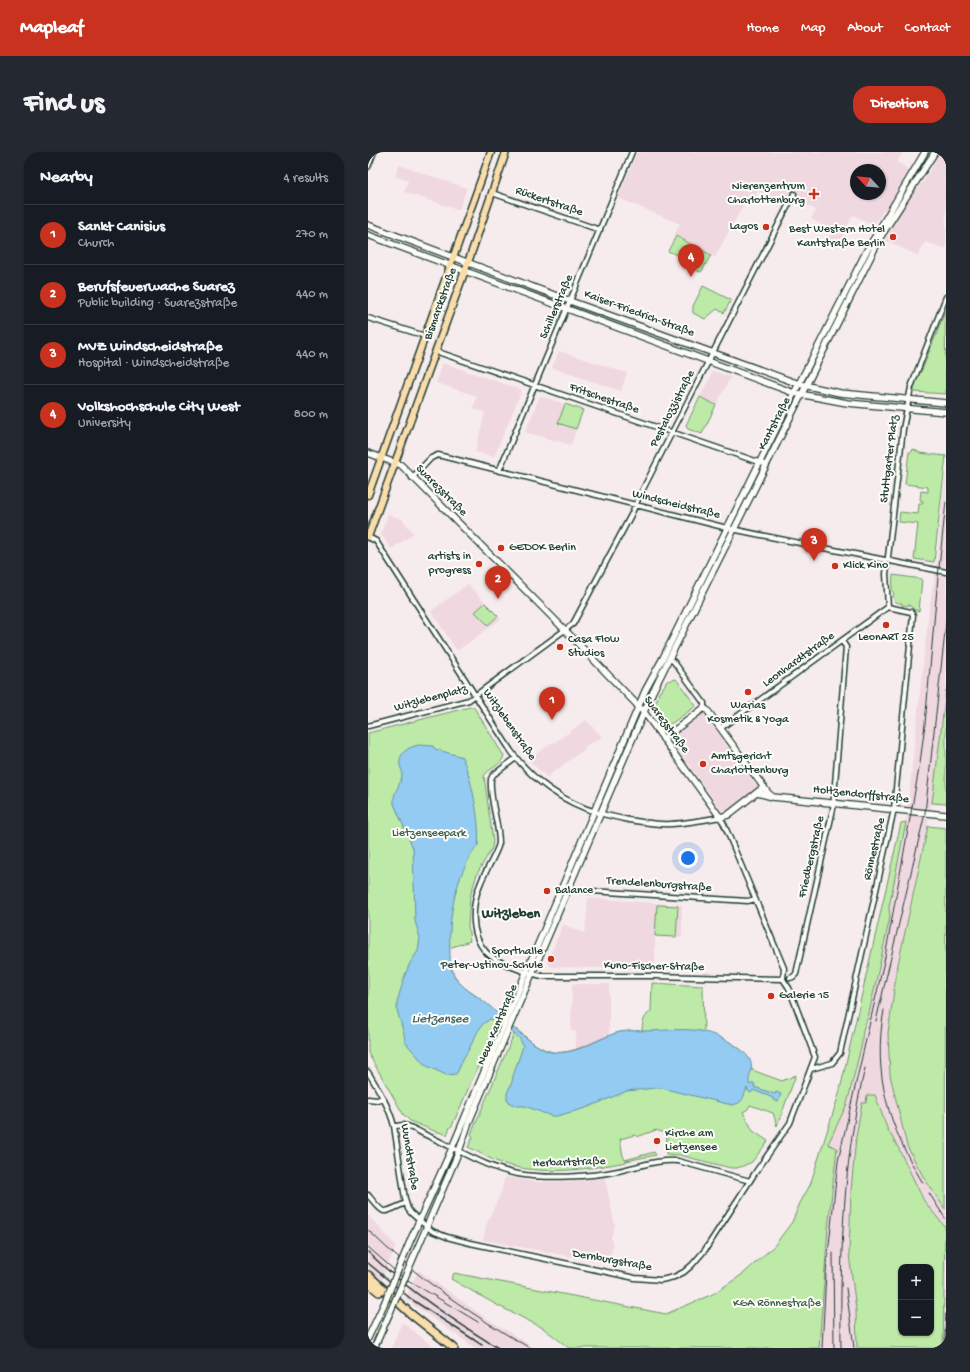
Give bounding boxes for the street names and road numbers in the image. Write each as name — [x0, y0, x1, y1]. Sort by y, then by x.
street label: Rückertstraße — [513, 184, 585, 220]
street label: Bismarckstraße — [421, 265, 461, 343]
street label: Schillerstraße — [537, 272, 577, 341]
street label: Kaiser-Friedrich-Straße — [582, 287, 697, 341]
street label: Pestalozzistraße — [647, 367, 699, 451]
street label: Fritschestraße — [566, 380, 641, 418]
street label: Kantstraße — [756, 394, 795, 453]
street label: Stuttgarter Platz — [878, 414, 902, 503]
street label: Suarezstraße — [412, 462, 470, 520]
street label: Windscheidstraße — [631, 487, 722, 523]
street label: Leonhardtstraße — [760, 629, 838, 691]
street label: Witzlebenplatz — [393, 682, 470, 716]
street label: Witzlebenstraße — [479, 687, 539, 764]
street label: Suarezstraße — [640, 694, 692, 757]
street label: Holtzendorffstraße — [812, 783, 910, 807]
street label: Friedbergstraße — [796, 814, 828, 900]
street label: Rönnestraße — [861, 816, 889, 882]
street label: Trendelenburgstraße — [605, 874, 713, 896]
street label: Kuno-Fischer-Straße — [604, 959, 705, 975]
street label: Neue Kantstraße — [475, 982, 522, 1067]
street label: Wundtstraße — [397, 1123, 421, 1192]
street label: Herbartstraße — [532, 1155, 607, 1171]
street label: Dernburgstraße — [570, 1247, 654, 1275]

